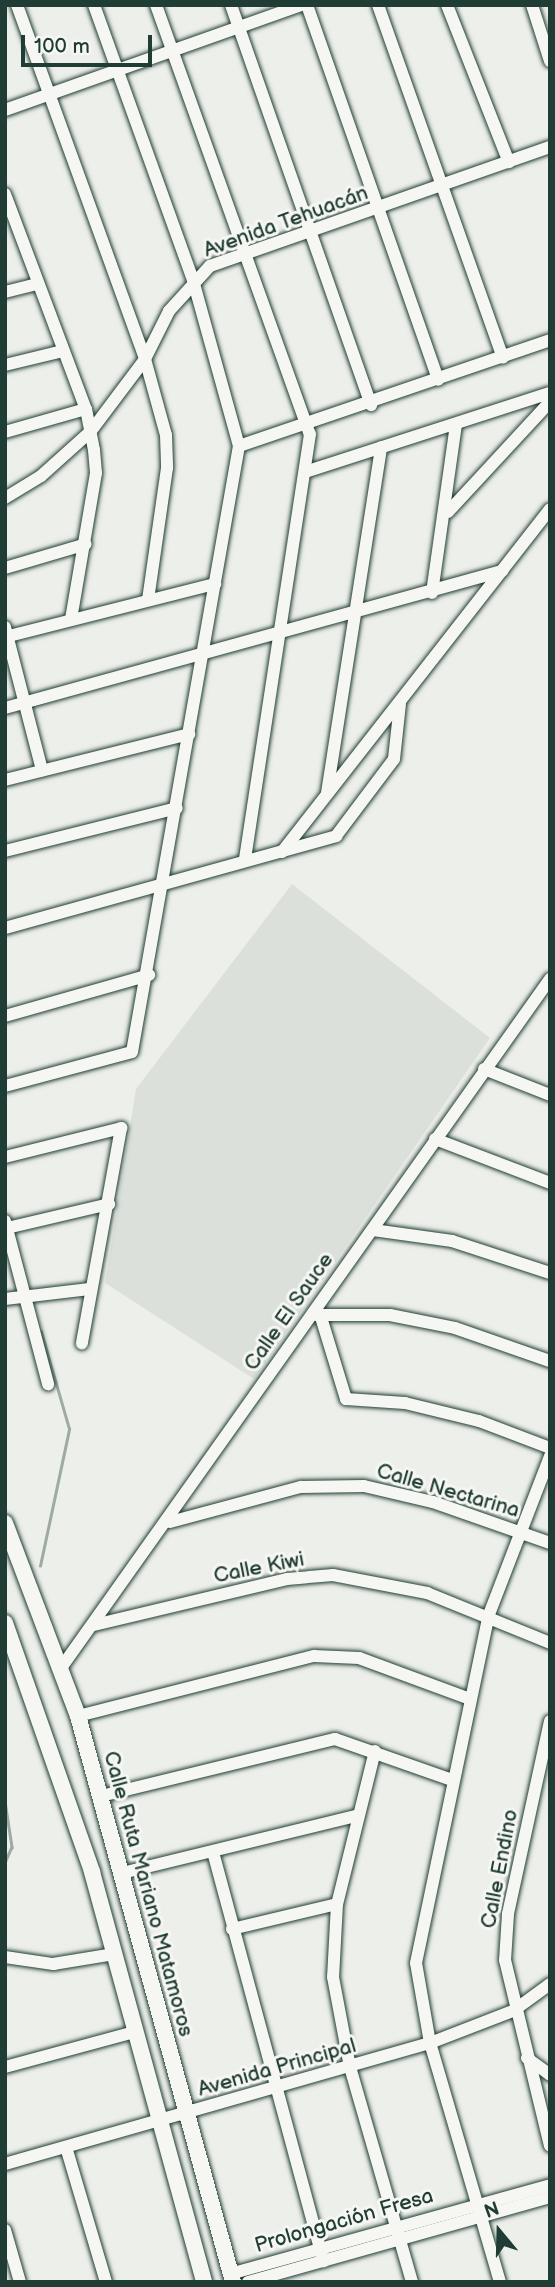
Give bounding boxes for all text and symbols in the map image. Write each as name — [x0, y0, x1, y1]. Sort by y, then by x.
scale bar — [24, 21, 156, 65]
text: 100 m — [34, 34, 90, 59]
street label: Avenida Tehuacán — [200, 180, 372, 264]
street label: Calle El Sauce — [239, 1248, 339, 1376]
street label: Calle Nectarina — [374, 1459, 522, 1523]
street label: Calle Kiwi — [212, 1547, 306, 1589]
street label: Calle Ruta Mariano Matamoros — [98, 1749, 198, 2039]
street label: Calle Endino — [476, 1807, 524, 1931]
street label: Avenida Principal — [195, 2033, 359, 2103]
street label: Prolongación Fresa — [252, 2183, 436, 2259]
north arrow — [464, 2196, 534, 2266]
text: N — [482, 2197, 502, 2224]

